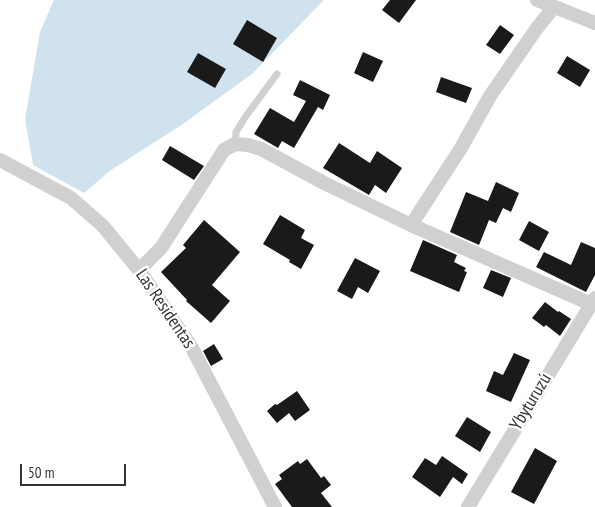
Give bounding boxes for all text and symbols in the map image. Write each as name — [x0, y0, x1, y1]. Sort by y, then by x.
street label: Las Residentas — [131, 265, 199, 353]
street label: Ybyturuzú — [506, 370, 556, 434]
scale bar — [22, 454, 129, 486]
text: 50 m — [28, 463, 54, 482]

